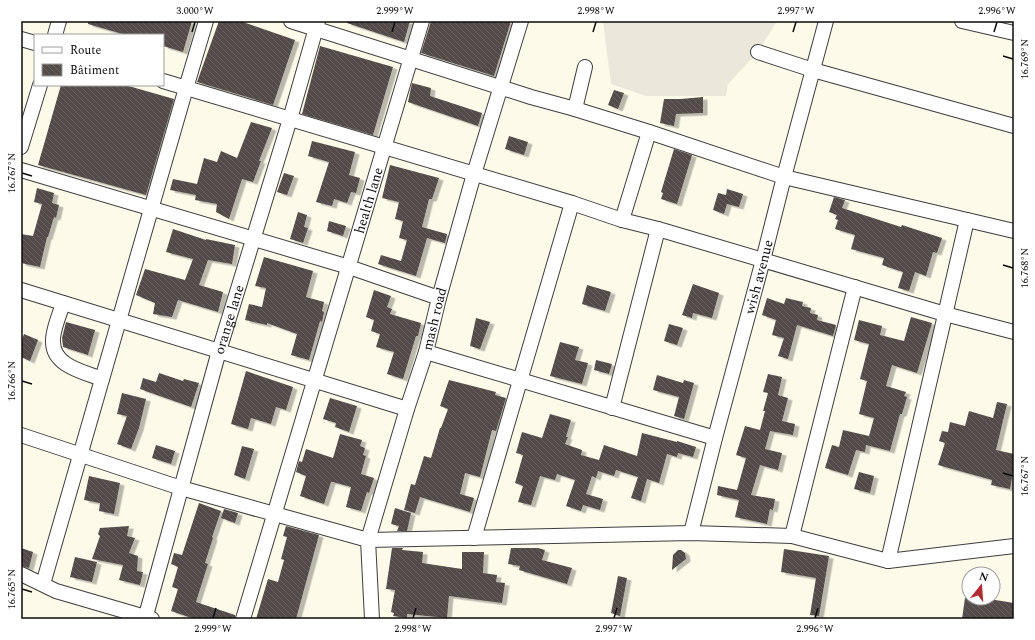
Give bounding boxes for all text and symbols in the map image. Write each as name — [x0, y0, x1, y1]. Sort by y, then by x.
text: 3.000°W — [176, 3, 214, 19]
text: 2.999°W — [376, 3, 414, 19]
text: 2.998°W — [577, 3, 615, 19]
text: 2.997°W — [777, 3, 815, 19]
text: 2.996°W — [978, 3, 1016, 19]
legend — [34, 34, 164, 86]
text: 16.769°N — [1017, 39, 1033, 79]
text: Route — [70, 41, 101, 60]
text: Bâtiment — [70, 61, 119, 80]
text: 16.767°N — [4, 153, 20, 193]
street label: health lane — [349, 164, 389, 236]
street label: wish avenue — [739, 237, 779, 317]
text: 16.768°N — [1017, 248, 1033, 288]
street label: orange lane — [209, 282, 250, 357]
street label: mash road — [417, 285, 453, 353]
text: 16.766°N — [4, 361, 20, 401]
text: 16.767°N — [1017, 456, 1033, 496]
north arrow — [961, 566, 1001, 606]
text: N — [977, 567, 991, 586]
text: 16.765°N — [4, 569, 20, 609]
text: 2.999°W — [194, 621, 232, 637]
text: 2.998°W — [394, 621, 432, 637]
text: 2.997°W — [595, 621, 633, 637]
text: 2.996°W — [796, 621, 834, 637]

